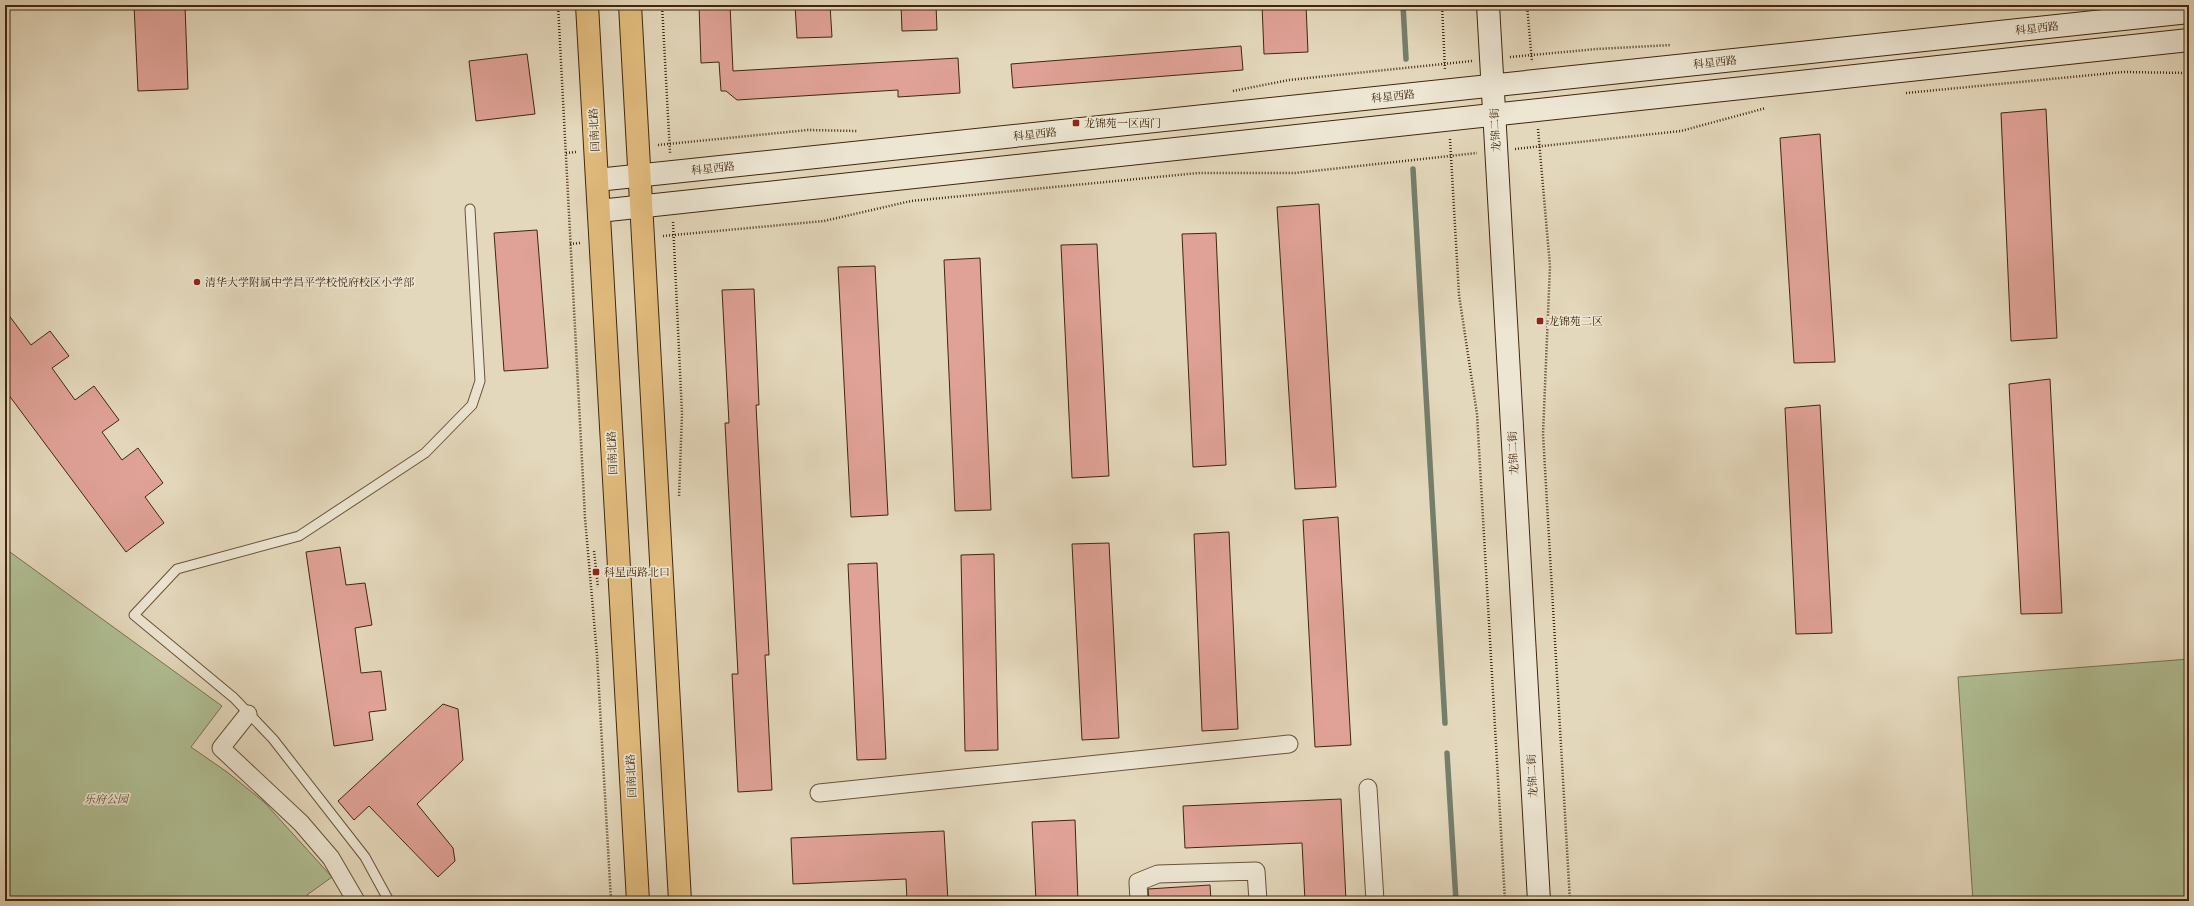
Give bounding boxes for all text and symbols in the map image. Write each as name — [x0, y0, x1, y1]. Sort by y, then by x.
street label: 科星西路 — [2014, 20, 2060, 37]
street label: 科星西路 — [1692, 54, 1738, 71]
street label: 科星西路 — [1370, 88, 1416, 105]
street label: 回南北路 — [587, 108, 602, 152]
street label: 龙锦二街 — [1488, 108, 1503, 152]
place label: 龙锦苑一区西门 — [1084, 117, 1161, 130]
marker: 龙锦苑一区西门 — [1071, 118, 1081, 128]
street label: 科星西路 — [1012, 126, 1058, 143]
street label: 科星西路 — [690, 160, 736, 177]
place label: 清华大学附属中学昌平学校悦府校区小学部 — [205, 276, 415, 289]
marker: 清华大学附属中学昌平学校悦府校区小学部 — [192, 277, 202, 287]
place label: 龙锦苑二区 — [1548, 315, 1603, 328]
marker: 龙锦苑二区 — [1535, 316, 1545, 326]
street label: 回南北路 — [605, 431, 620, 475]
street label: 龙锦二街 — [1506, 431, 1521, 475]
place label: 科星西路北口 — [604, 566, 670, 579]
marker: 科星西路北口 — [591, 567, 601, 577]
street label: 回南北路 — [624, 754, 639, 798]
street label: 龙锦二街 — [1525, 754, 1540, 798]
park label: 乐府公园 — [84, 793, 130, 806]

